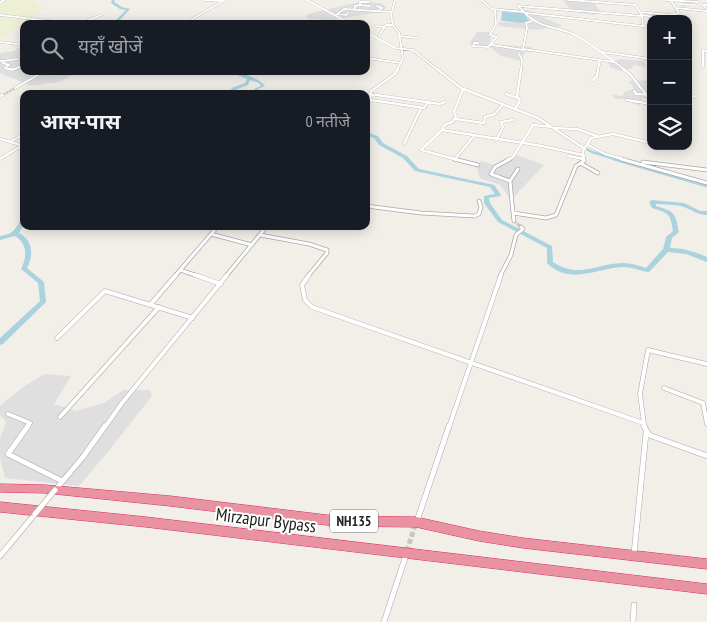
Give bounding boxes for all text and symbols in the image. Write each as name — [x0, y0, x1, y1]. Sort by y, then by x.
map controls — [647, 15, 692, 150]
button: + — [647, 15, 692, 60]
search box — [20, 20, 370, 75]
icon: search — [38, 34, 66, 62]
text: यहाँ खोजें — [78, 34, 143, 58]
button: − — [647, 60, 692, 105]
button: layers — [647, 105, 692, 150]
text: आस-पास — [40, 108, 120, 135]
text: 0 नतीजे — [305, 111, 350, 131]
street label: Mirzapur Bypass — [215, 502, 317, 538]
road number: NH135 — [330, 510, 378, 532]

